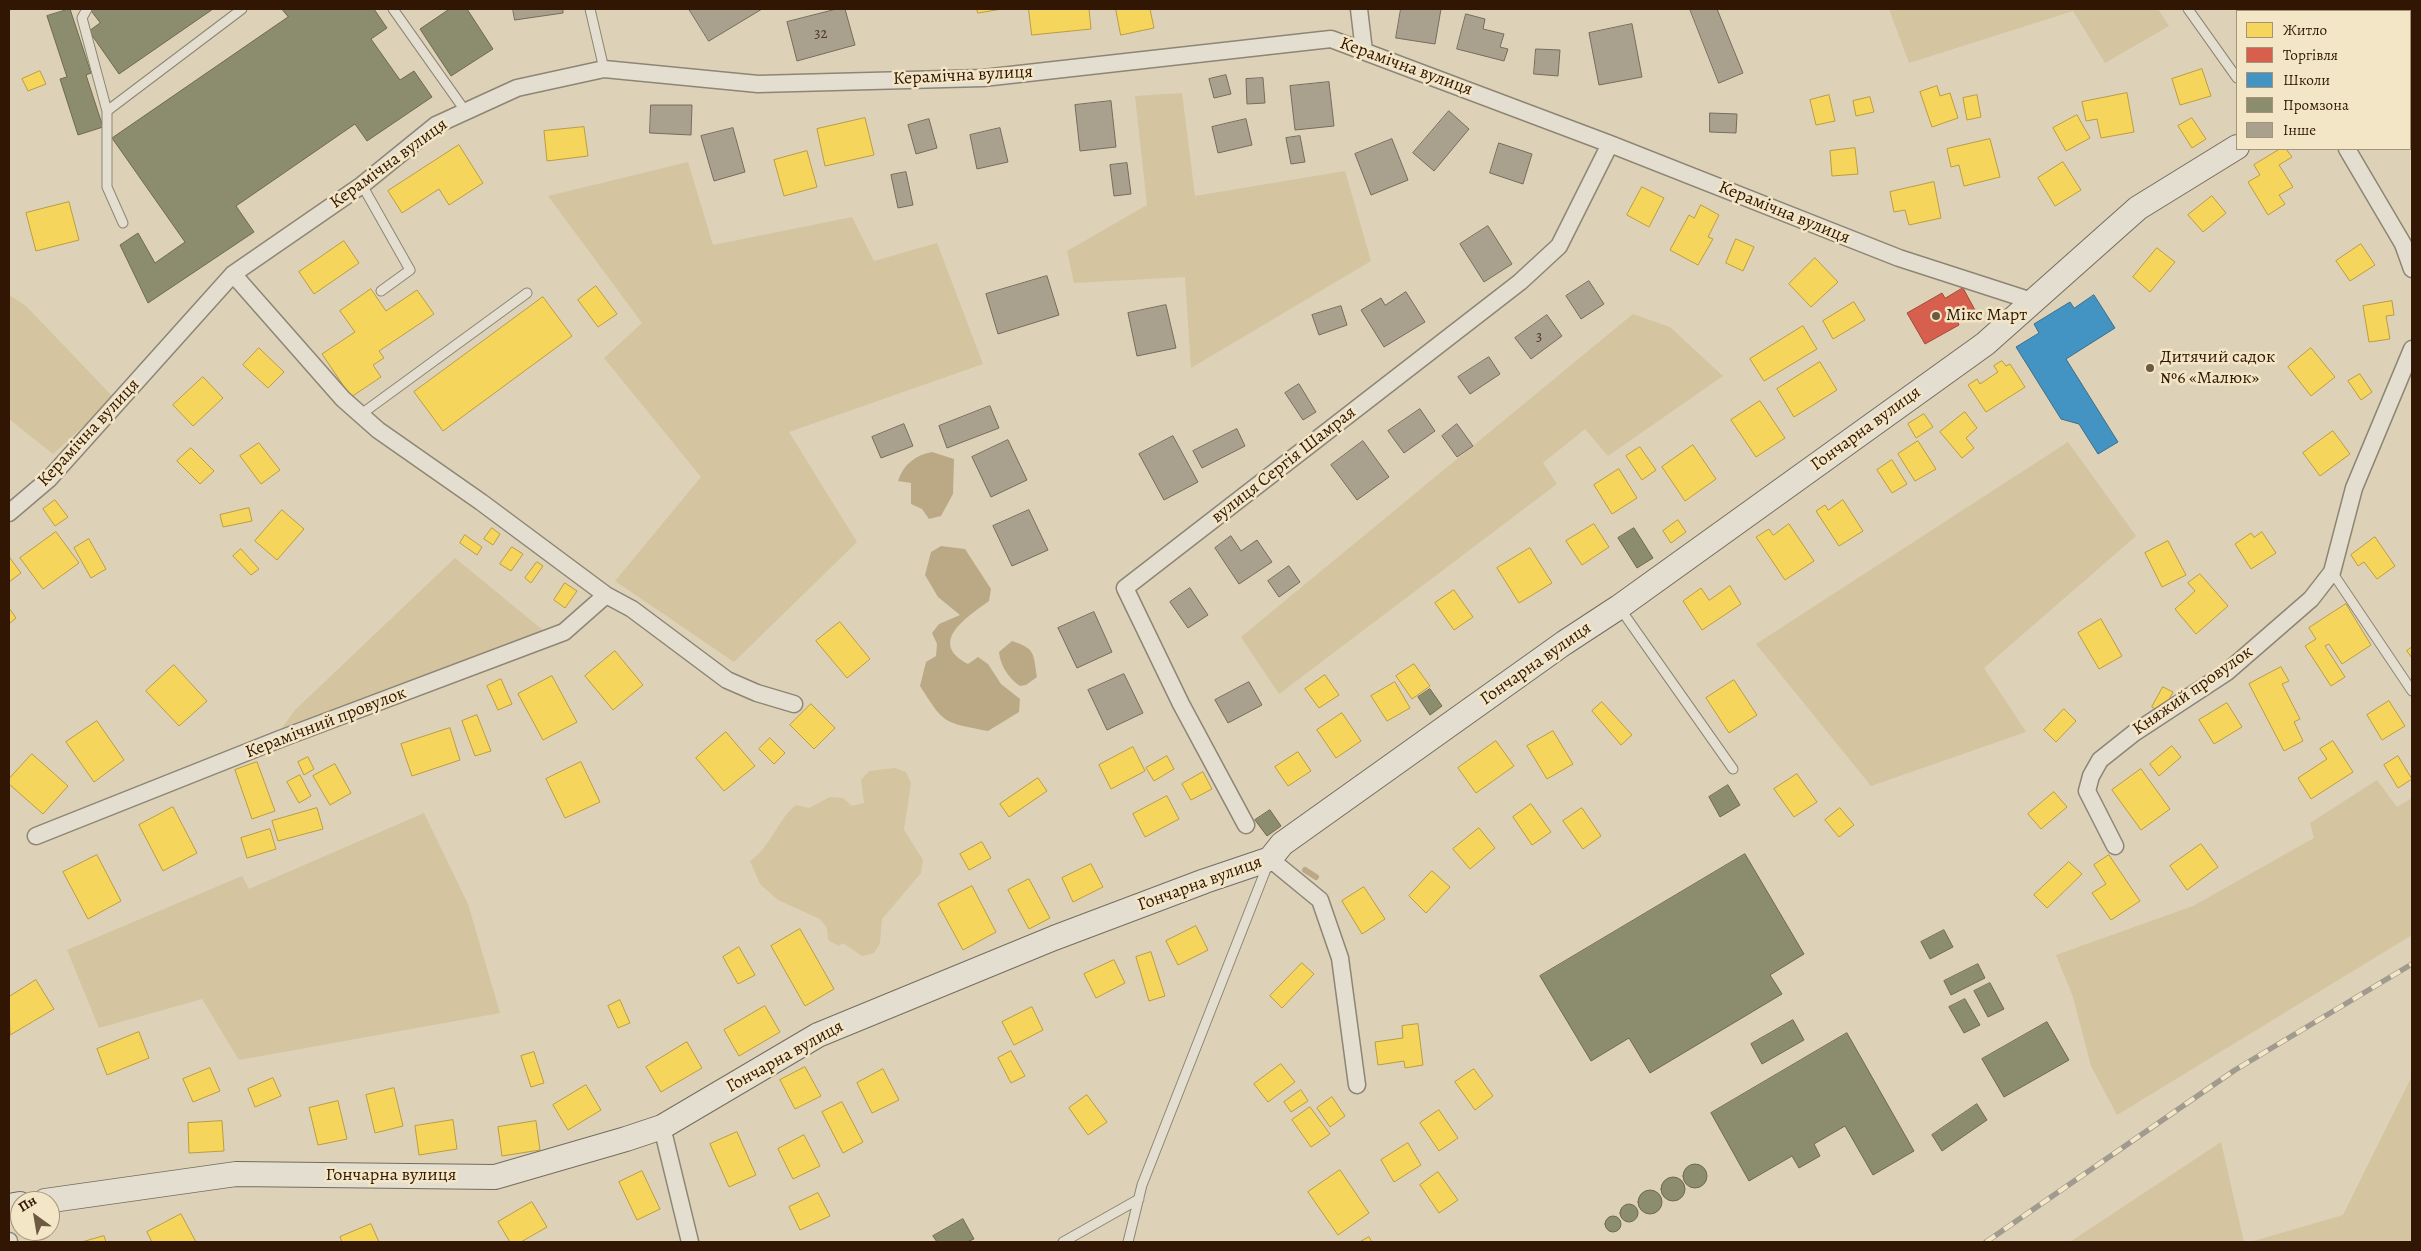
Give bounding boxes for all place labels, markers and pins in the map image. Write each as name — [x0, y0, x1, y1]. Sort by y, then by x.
place label: Мікс Март — [1946, 305, 2027, 327]
marker: Мікс Март — [1930, 310, 1942, 322]
place label: Дитячий садок №6 «Малюк» — [2160, 347, 2275, 389]
marker: Дитячий садок №6 «Малюк» — [2144, 362, 2156, 374]

